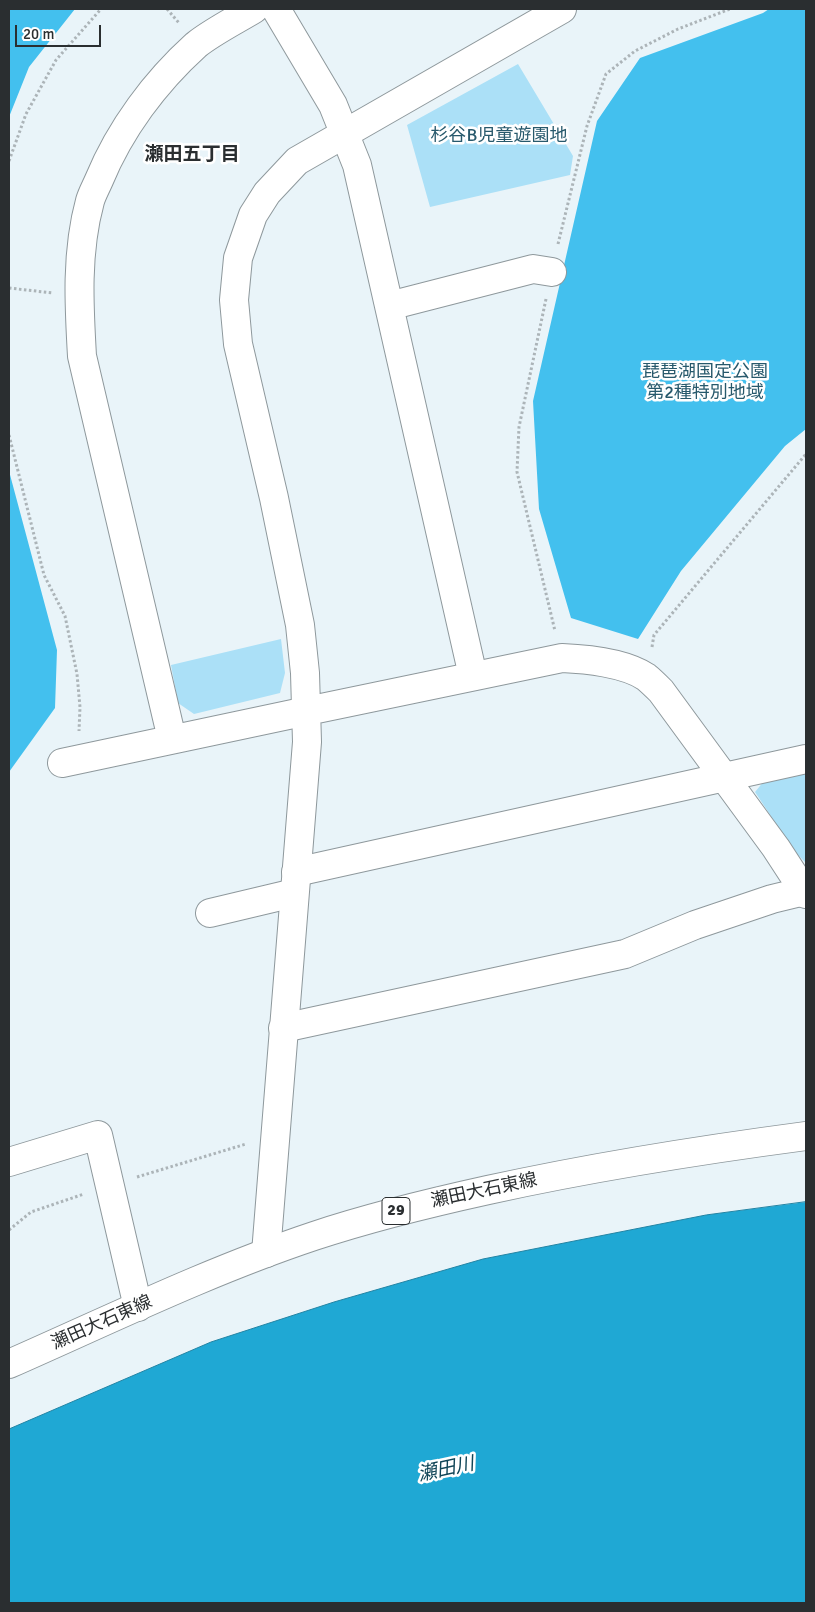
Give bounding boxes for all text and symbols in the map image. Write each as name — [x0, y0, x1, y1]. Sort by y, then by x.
scale bar — [18, 15, 104, 47]
text: 20 m — [23, 25, 54, 43]
park label: 杉谷B児童遊園地 — [431, 125, 567, 147]
district label: 瀬田五丁目 — [145, 144, 239, 166]
park label: 琵琶湖国定公園 第2種特別地域 — [642, 361, 768, 404]
street label: 瀬田大石東線 — [429, 1169, 539, 1213]
road number: 29 — [382, 1198, 410, 1224]
street label: 瀬田大石東線 — [48, 1291, 156, 1355]
water label: 瀬田川 — [416, 1453, 476, 1487]

